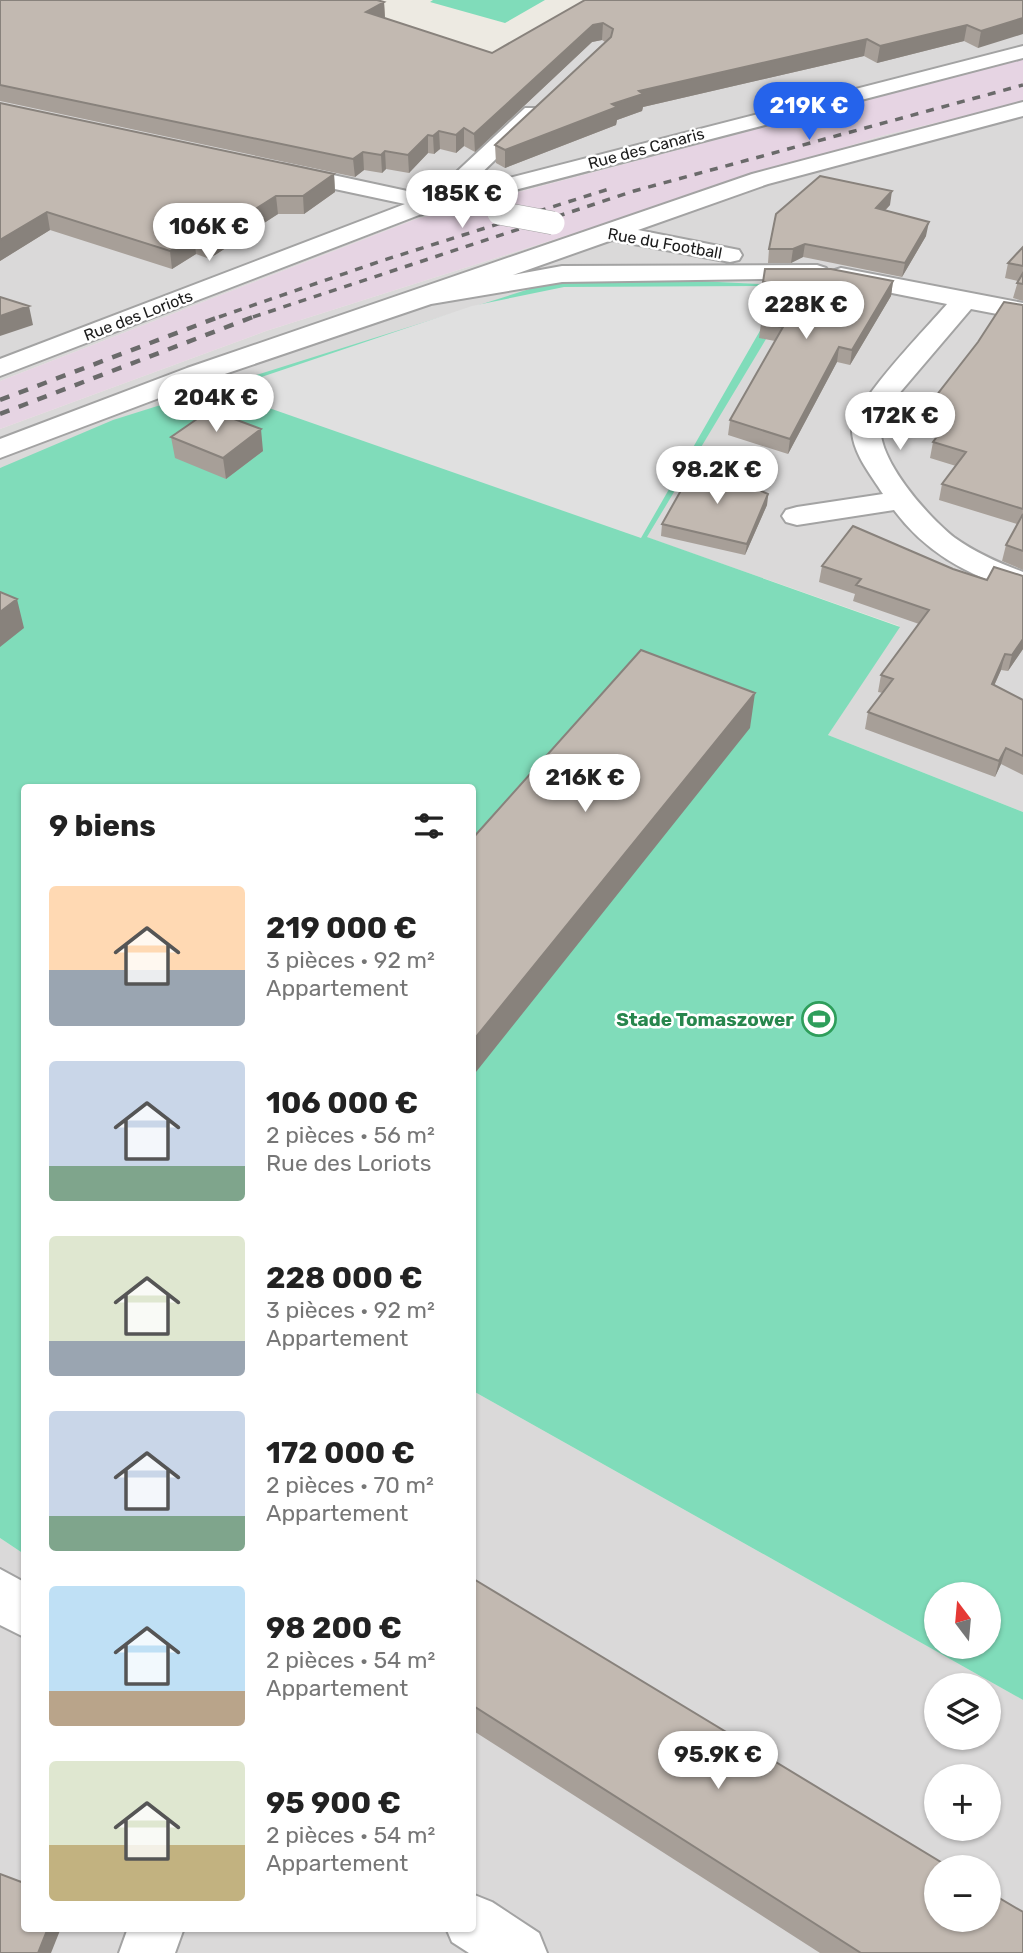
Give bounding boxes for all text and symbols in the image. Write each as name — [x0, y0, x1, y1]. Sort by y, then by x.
pin: 219K € — [752, 82, 866, 142]
text: 219K € — [769, 91, 849, 119]
street label: Rue des Canaris — [586, 124, 706, 173]
pin: 185K € — [405, 170, 519, 230]
text: 185K € — [422, 179, 502, 207]
pin: 106K € — [152, 204, 266, 263]
text: 106K € — [169, 212, 249, 240]
street label: Rue du Football — [606, 224, 724, 263]
pin: 228K € — [749, 282, 863, 341]
street label: Rue des Loriots — [81, 286, 195, 345]
text: 228K € — [764, 290, 848, 318]
pin: 204K € — [159, 374, 273, 434]
text: 204K € — [174, 383, 258, 411]
pin: 172K € — [843, 392, 957, 452]
text: 172K € — [861, 401, 939, 429]
pin: 98.2K € — [652, 447, 782, 506]
text: 98.2K € — [672, 455, 762, 483]
pin: 216K € — [528, 754, 642, 814]
text: 216K € — [545, 763, 625, 791]
icon: filters — [410, 807, 448, 845]
text: 9 biens — [49, 808, 156, 844]
text: 219 000 € — [266, 910, 417, 946]
icon: home — [105, 914, 189, 998]
text: 3 pièces · 92 m² — [266, 946, 435, 974]
text: Appartement — [266, 974, 408, 1002]
sports icon: Stade Tomaszower — [800, 1000, 838, 1038]
place label: Stade Tomaszower — [616, 1008, 794, 1031]
text: 106 000 € — [266, 1085, 418, 1121]
icon: home — [105, 1089, 189, 1173]
text: 2 pièces · 56 m² — [266, 1121, 435, 1149]
text: Rue des Loriots — [266, 1149, 431, 1177]
text: 228 000 € — [266, 1260, 423, 1296]
icon: home — [105, 1264, 189, 1348]
text: 3 pièces · 92 m² — [266, 1296, 435, 1324]
text: Appartement — [266, 1324, 408, 1352]
text: 172 000 € — [266, 1435, 415, 1471]
icon: home — [105, 1439, 189, 1523]
text: 2 pièces · 70 m² — [266, 1471, 434, 1499]
text: Appartement — [266, 1499, 408, 1527]
north arrow — [924, 1582, 1001, 1659]
map controls — [924, 1582, 1001, 1932]
text: 98 200 € — [266, 1610, 402, 1646]
icon: home — [105, 1614, 189, 1698]
text: 2 pièces · 54 m² — [266, 1646, 435, 1674]
button: layers — [924, 1673, 1001, 1750]
text: Appartement — [266, 1674, 408, 1702]
pin: 95.9K € — [653, 1732, 783, 1791]
text: 95.9K € — [674, 1740, 762, 1768]
button: + — [924, 1764, 1001, 1841]
text: 95 900 € — [266, 1785, 401, 1821]
icon: home — [105, 1789, 189, 1873]
text: 2 pièces · 54 m² — [266, 1821, 435, 1849]
text: Appartement — [266, 1849, 408, 1877]
button: − — [924, 1855, 1001, 1932]

